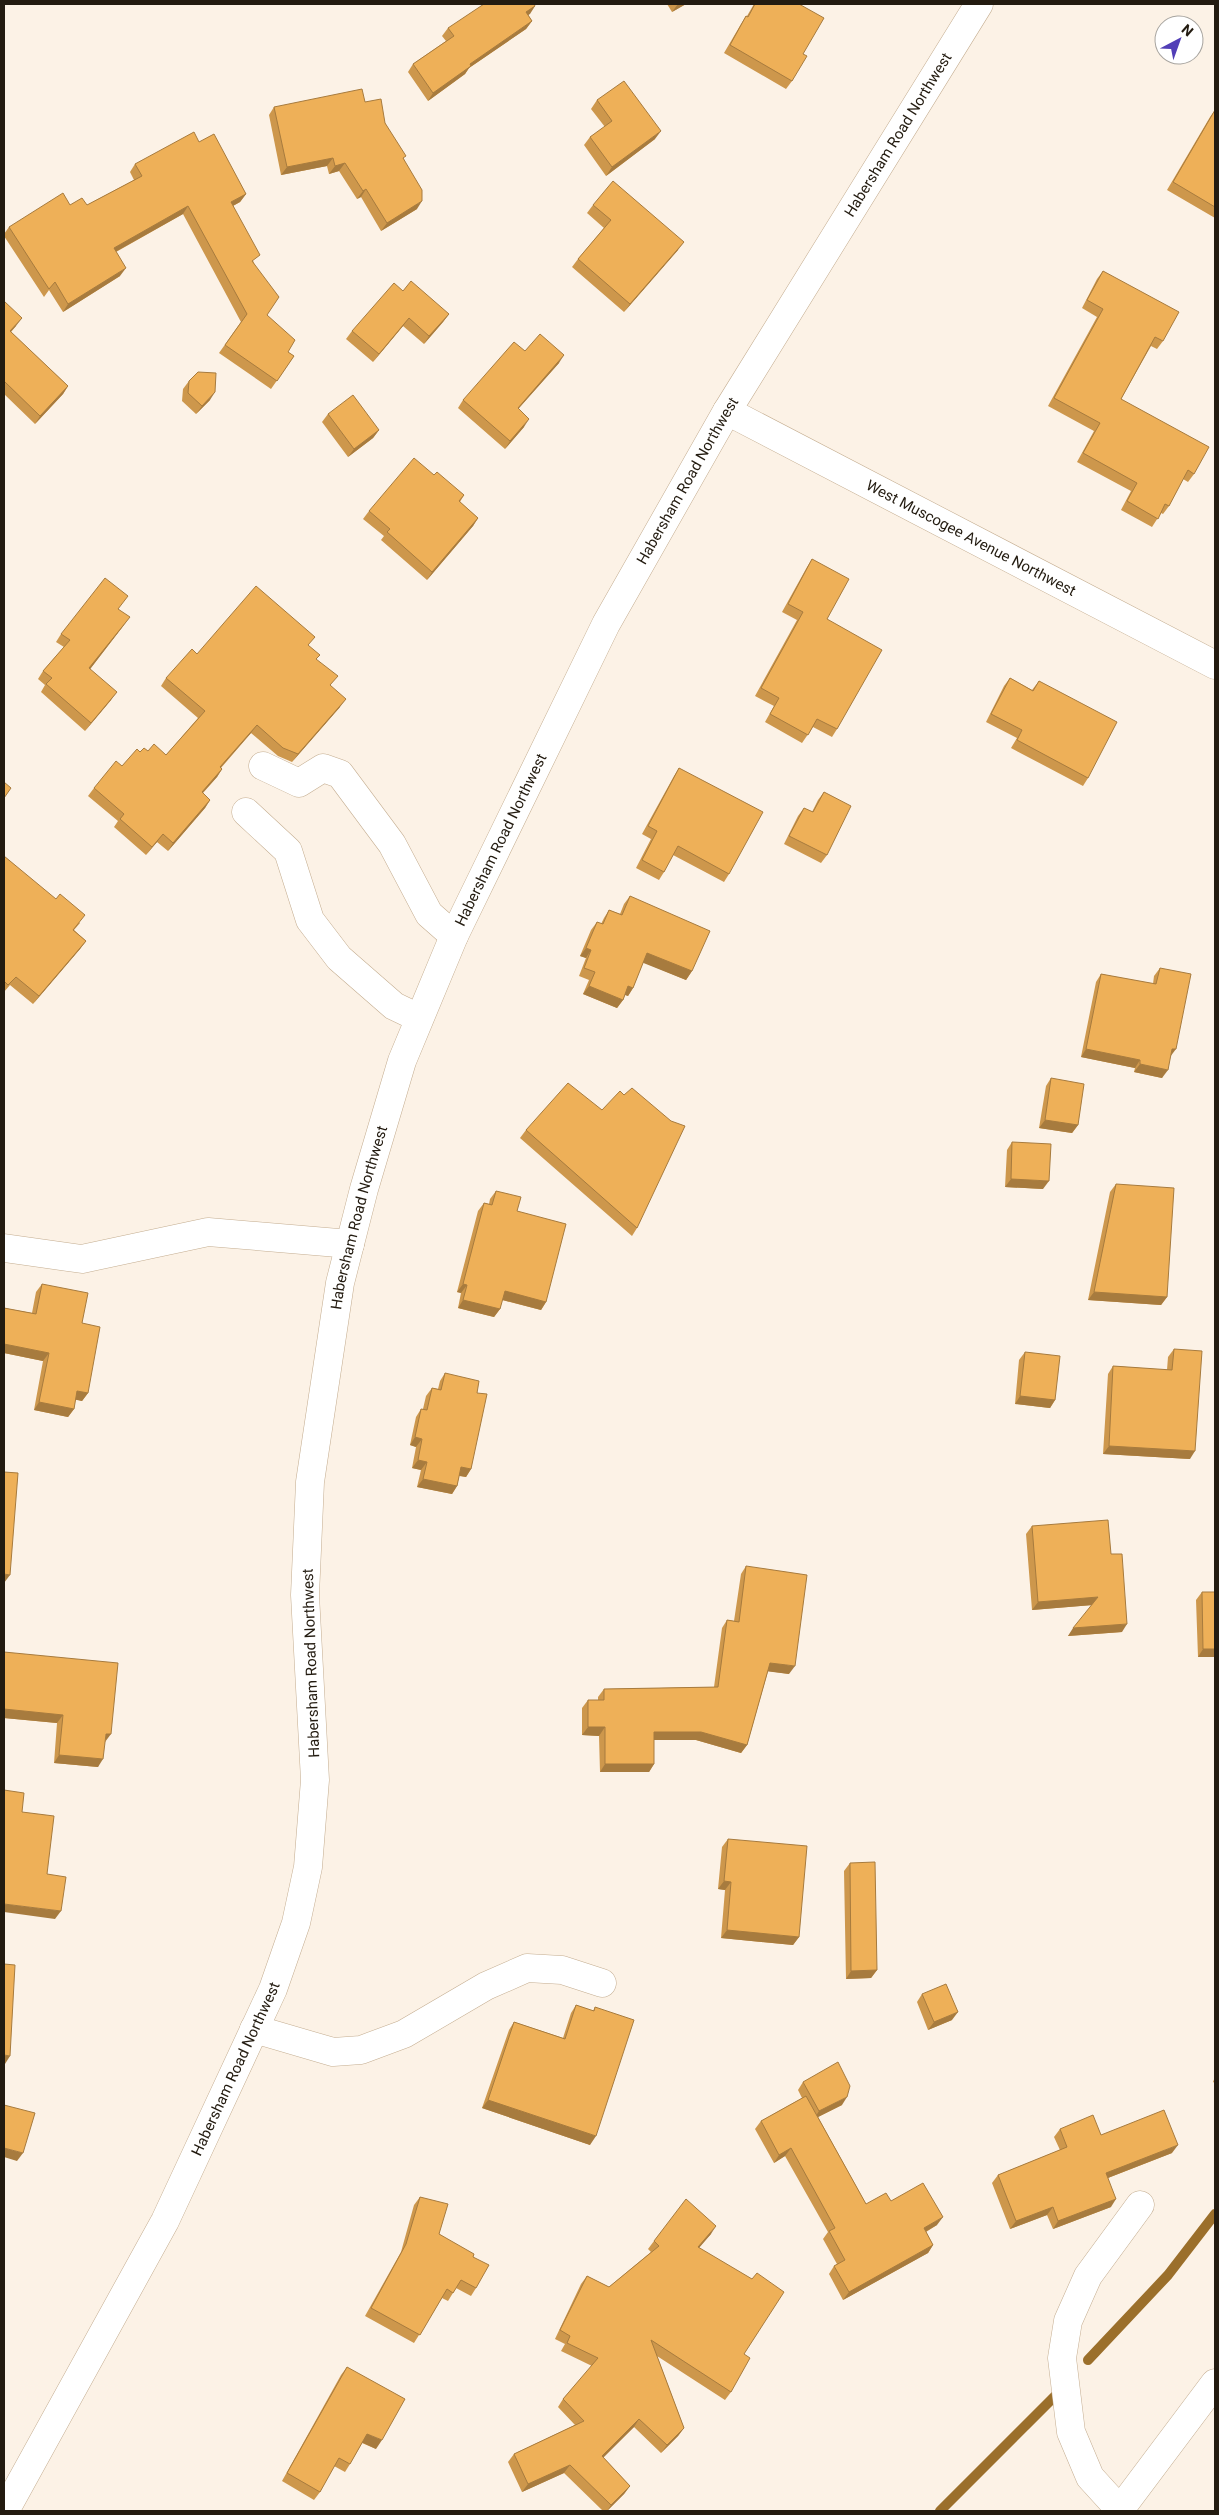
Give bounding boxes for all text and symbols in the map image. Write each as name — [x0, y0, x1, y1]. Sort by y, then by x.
north arrow — [1154, 15, 1204, 65]
text: N — [1179, 21, 1197, 39]
street label: Habersham Road Northwest — [840, 49, 956, 220]
street label: Habersham Road Northwest — [633, 394, 742, 567]
street label: West Muscogee Avenue Northwest — [863, 476, 1079, 600]
street label: Habersham Road Northwest — [451, 751, 550, 929]
street label: Habersham Road Northwest — [327, 1124, 391, 1311]
street label: Habersham Road Northwest — [299, 1568, 323, 1758]
street label: Habersham Road Northwest — [188, 1980, 284, 2159]

